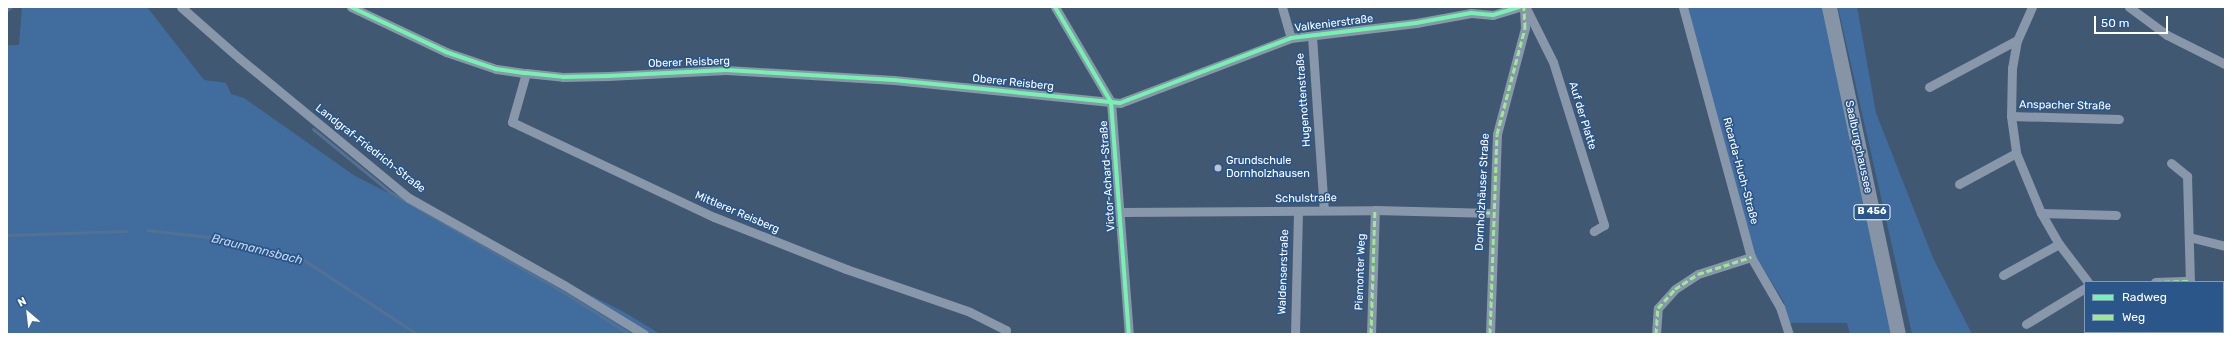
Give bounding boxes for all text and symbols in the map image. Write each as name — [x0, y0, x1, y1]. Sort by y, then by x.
scale bar — [2096, 8, 2170, 34]
street label: Valkenierstraße — [1294, 13, 1374, 35]
text: 50 m — [2101, 16, 2129, 30]
street label: Hugenottenstraße — [1294, 53, 1314, 147]
street label: Oberer Reisberg — [648, 55, 730, 71]
street label: Oberer Reisberg — [971, 72, 1055, 94]
street label: Auf der Platte — [1565, 80, 1599, 152]
street label: Saalburgchaussee — [1842, 99, 1874, 195]
street label: Anspacher Straße — [2019, 99, 2111, 113]
street label: Landgraf-Friedrich-Straße — [312, 102, 428, 196]
street label: Ricarda-Huch-Straße — [1719, 116, 1761, 226]
street label: Victor-Achard-Straße — [1098, 120, 1118, 232]
street label: Dornholzhäuser Straße — [1473, 133, 1493, 251]
place label: Grundschule Dornholzhausen — [1226, 155, 1310, 181]
marker: Grundschule Dornholzhausen — [1213, 163, 1223, 173]
street label: Mittlerer Reisberg — [693, 189, 781, 237]
street label: Schulstraße — [1275, 192, 1337, 206]
road number: B 456 — [1853, 204, 1891, 220]
street label: Waldenserstraße — [1276, 229, 1292, 315]
water label: Braumannsbach — [210, 232, 304, 268]
street label: Piemonter Weg — [1353, 233, 1369, 311]
legend — [2084, 281, 2224, 333]
text: Radweg — [2122, 290, 2167, 304]
north arrow — [8, 293, 48, 333]
text: N — [16, 294, 29, 310]
text: Weg — [2122, 310, 2145, 324]

